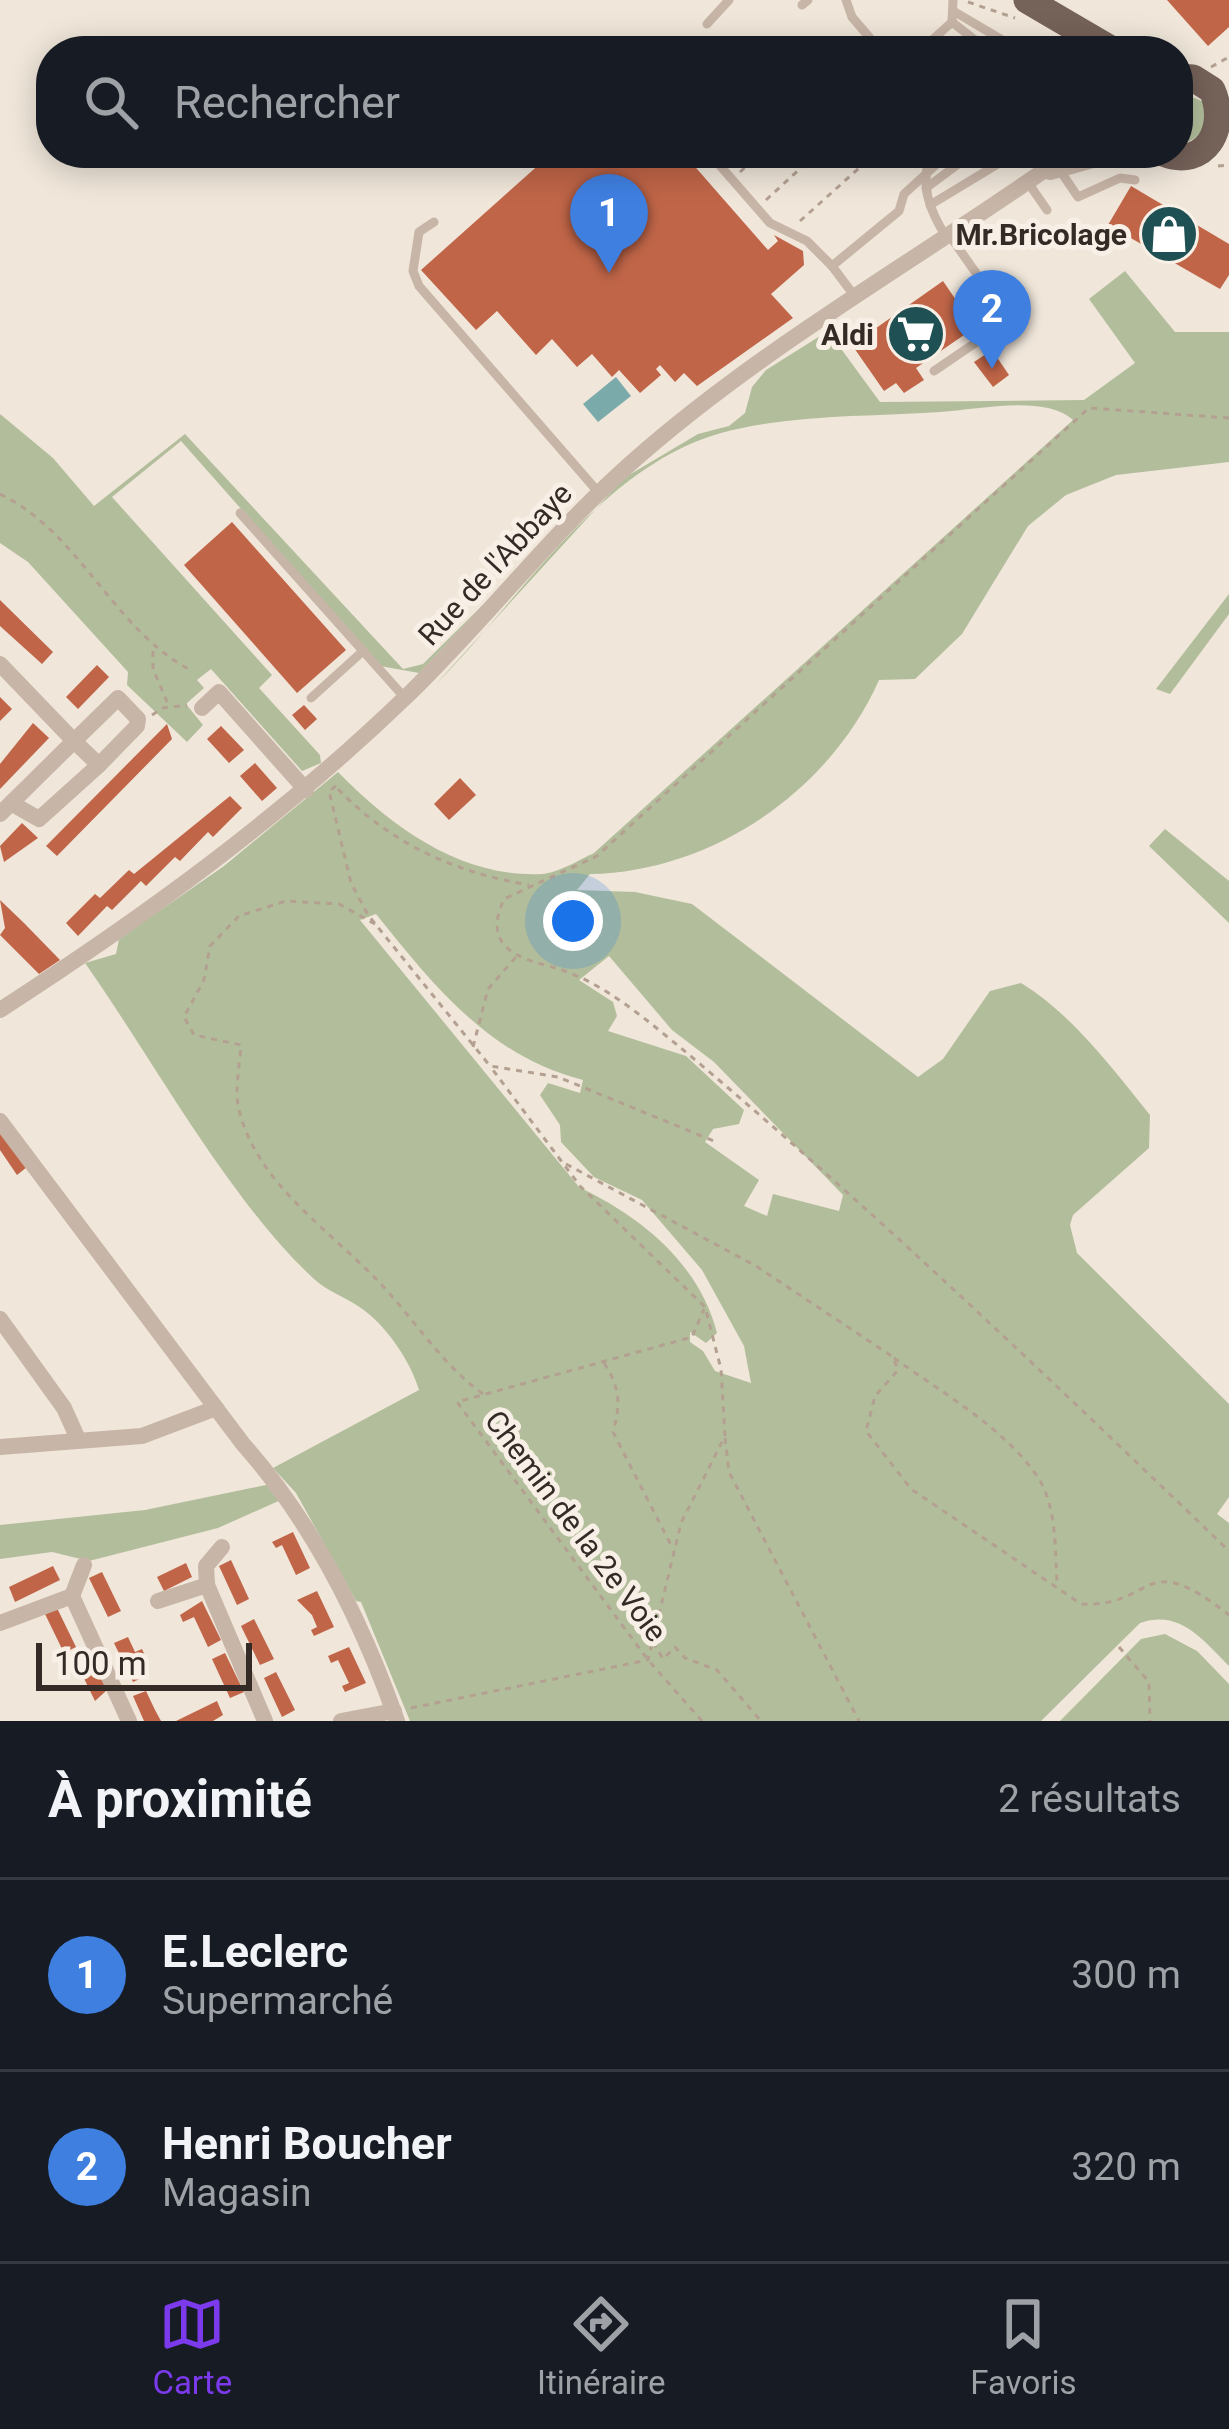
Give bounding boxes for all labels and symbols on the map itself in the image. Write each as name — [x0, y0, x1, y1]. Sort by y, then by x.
pin: 1 — [570, 174, 648, 273]
shop icon: Mr.Bricolage — [1138, 203, 1200, 265]
place label: Mr.Bricolage — [955, 217, 1127, 252]
pin: 2 — [953, 270, 1031, 369]
supermarket icon: Aldi — [885, 303, 947, 365]
place label: Aldi — [821, 317, 874, 352]
street label: Rue de l'Abbaye — [411, 476, 579, 652]
your location — [543, 891, 603, 951]
street label: Chemin de la 2e Voie — [478, 1404, 674, 1648]
scale bar — [36, 1637, 252, 1690]

